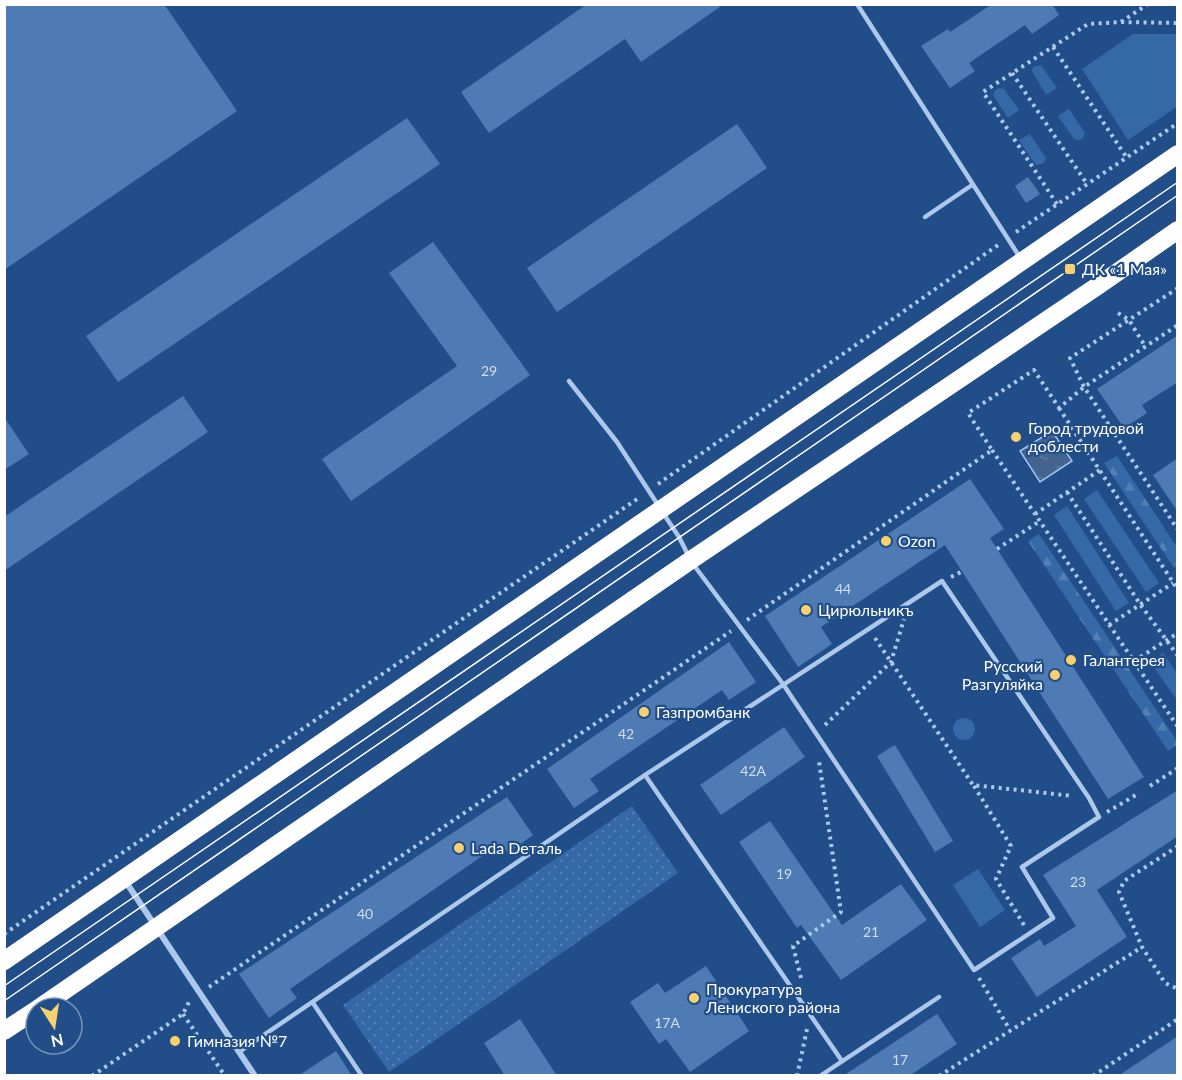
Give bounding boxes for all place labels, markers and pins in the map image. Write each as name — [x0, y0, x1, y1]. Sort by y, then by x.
place label: ДК «1 Мая» — [1082, 259, 1167, 278]
marker: ДК «1 Мая» — [1063, 262, 1077, 276]
place label: Город трудовой доблести — [1028, 418, 1144, 455]
marker: Город трудовой доблести — [1009, 430, 1023, 444]
place label: Ozon — [898, 531, 936, 550]
marker: Ozon — [879, 534, 893, 548]
place label: Цирюльникъ — [818, 600, 914, 619]
marker: Цирюльникъ — [799, 603, 813, 617]
place label: Галантерея — [1083, 650, 1165, 669]
marker: Галантерея — [1064, 653, 1078, 667]
place label: Русский Разгуляйка — [962, 656, 1043, 693]
marker: Русский Разгуляйка — [1048, 668, 1062, 682]
place label: Газпромбанк — [656, 702, 751, 721]
marker: Газпромбанк — [637, 705, 651, 719]
place label: Lada Dеталь — [471, 838, 562, 857]
marker: Lada Dеталь — [452, 841, 466, 855]
place label: Прокуратура Лениского района — [705, 979, 840, 1016]
marker: Прокуратура Лениского района — [687, 991, 701, 1005]
place label: Гимназия №7 — [187, 1031, 287, 1050]
marker: Гимназия №7 — [168, 1034, 182, 1048]

